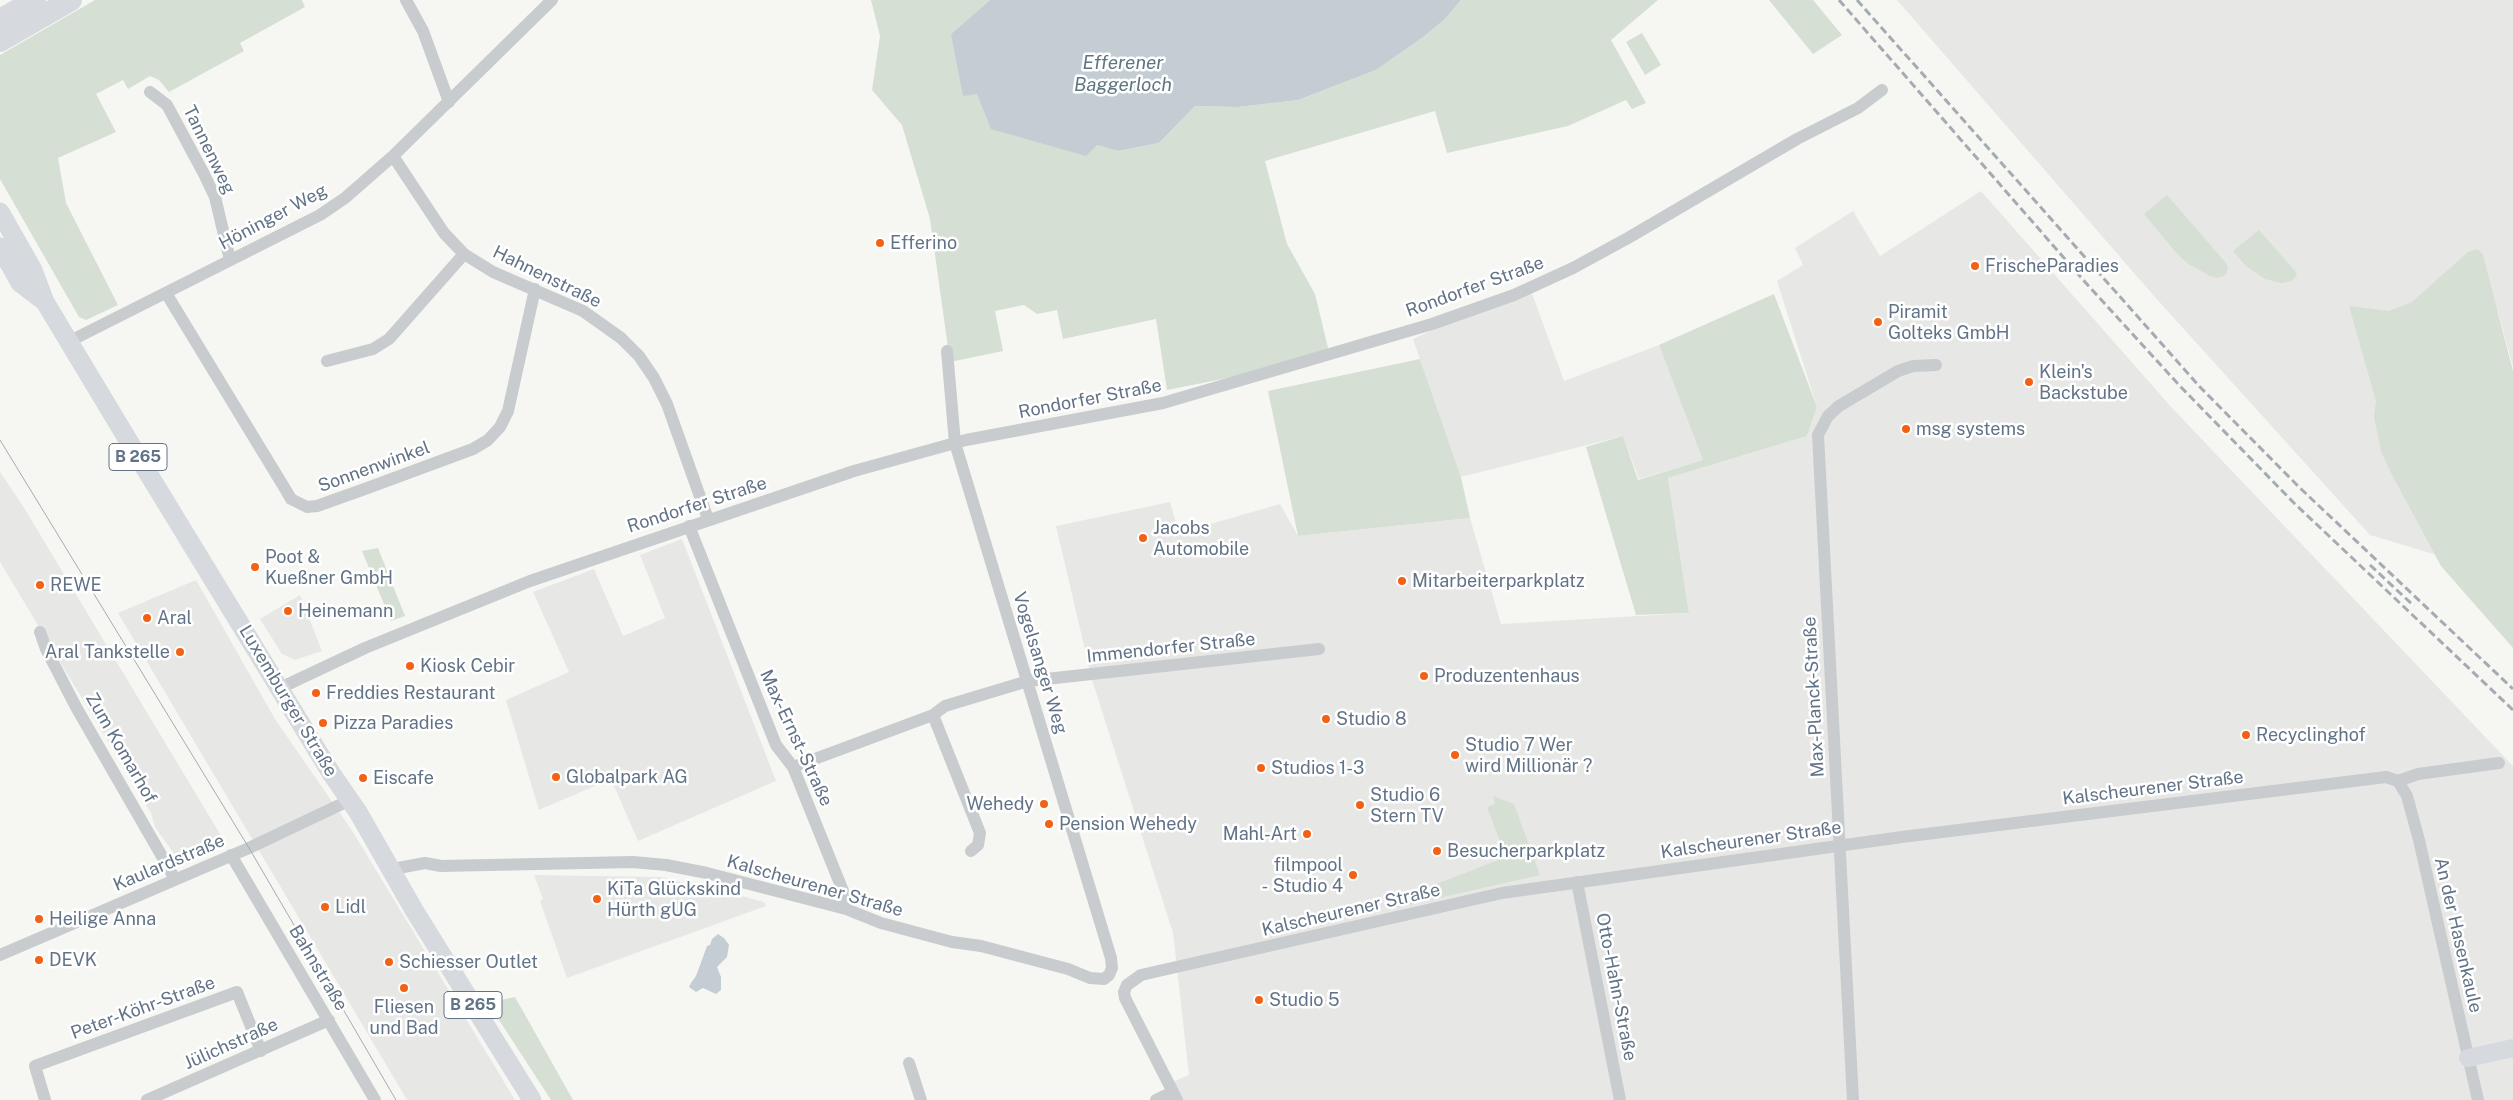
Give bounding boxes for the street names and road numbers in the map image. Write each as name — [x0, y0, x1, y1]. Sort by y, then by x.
street label: Tannenweg — [178, 102, 240, 198]
street label: Höninger Weg — [215, 179, 331, 255]
street label: Hahnenstraße — [489, 241, 605, 313]
street label: Rondorfer Straße — [1403, 252, 1547, 322]
street label: Rondorfer Straße — [1017, 375, 1163, 423]
street label: Sonnenwinkel — [315, 437, 433, 497]
road number: B 265 — [109, 444, 167, 471]
street label: Rondorfer Straße — [625, 472, 769, 538]
street label: Vogelsanger Weg — [1008, 589, 1072, 737]
street label: Max-Planck-Straße — [1799, 616, 1829, 778]
street label: Luxemburger Straße — [234, 621, 342, 781]
street label: Immendorfer Straße — [1085, 628, 1257, 668]
street label: Max-Ernst-Straße — [755, 666, 837, 810]
street label: Zum Komarhof — [81, 689, 161, 807]
street label: Kalscheurener Straße — [2061, 766, 2245, 810]
street label: Kalscheurener Straße — [1659, 817, 1843, 863]
street label: Kaulardstraße — [110, 830, 228, 896]
street label: Kalscheurener Straße — [724, 850, 906, 922]
street label: An der Hasenkaule — [2430, 855, 2486, 1015]
street label: Kalscheurener Straße — [1260, 879, 1442, 941]
street label: Otto-Hahn-Straße — [1591, 911, 1641, 1063]
street label: Bahnstraße — [284, 921, 352, 1015]
street label: Peter-Köhr-Straße — [68, 972, 218, 1044]
road number: B 265 — [444, 992, 502, 1018]
street label: Jülichstraße — [181, 1014, 281, 1074]

